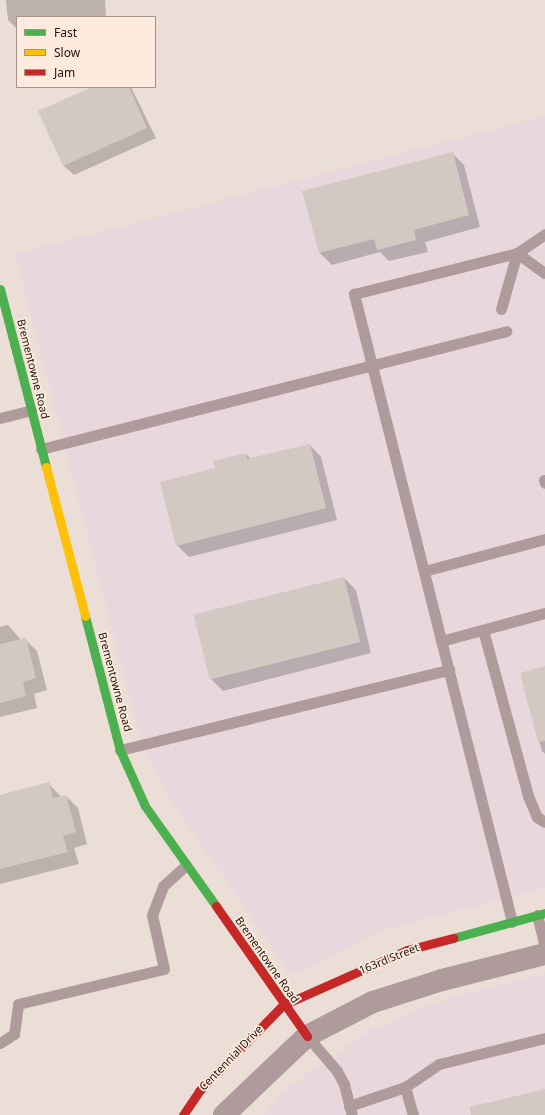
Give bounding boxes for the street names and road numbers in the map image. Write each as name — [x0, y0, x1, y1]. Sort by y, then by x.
street label: Brementowne Road — [14, 318, 52, 420]
street label: Brementowne Road — [95, 631, 135, 733]
street label: Brementowne Road — [232, 914, 302, 1006]
street label: 163rd Street — [357, 941, 421, 977]
street label: Centennial Drive — [197, 1023, 265, 1093]

